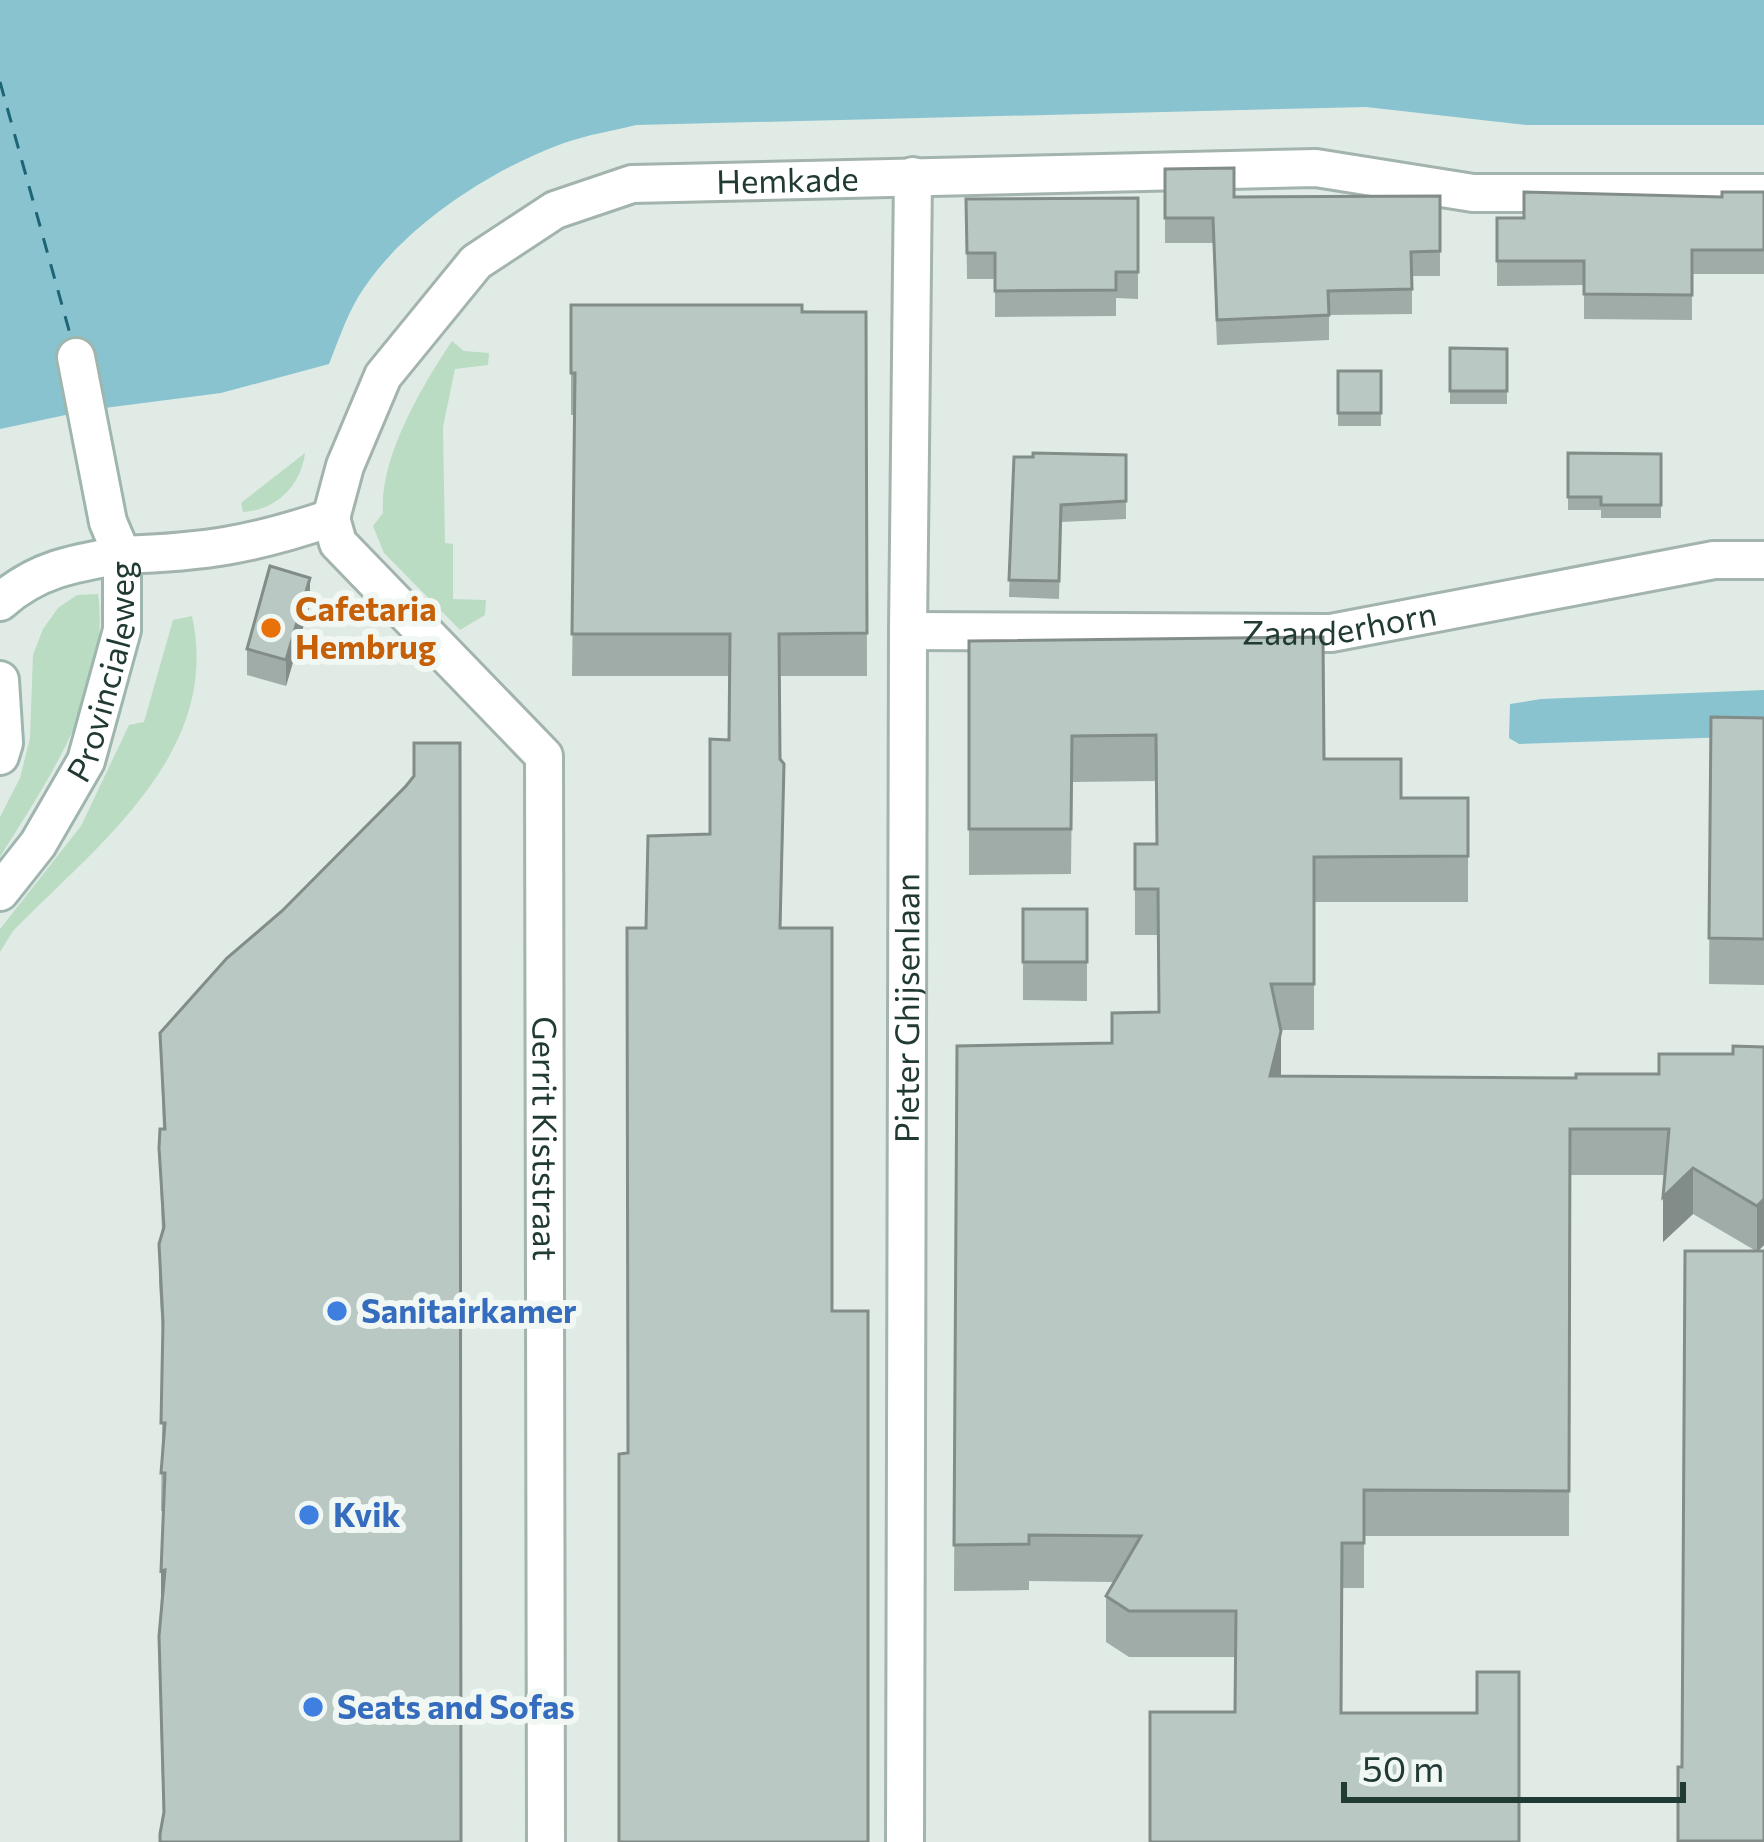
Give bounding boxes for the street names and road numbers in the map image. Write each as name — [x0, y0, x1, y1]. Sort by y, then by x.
street label: Hemkade — [716, 157, 859, 201]
street label: Provincialeweg — [57, 561, 142, 789]
street label: Zaanderhorn — [1242, 591, 1440, 652]
street label: Pieter Ghijsenlaan — [885, 873, 926, 1143]
street label: Gerrit Kiststraat — [525, 1016, 567, 1261]

